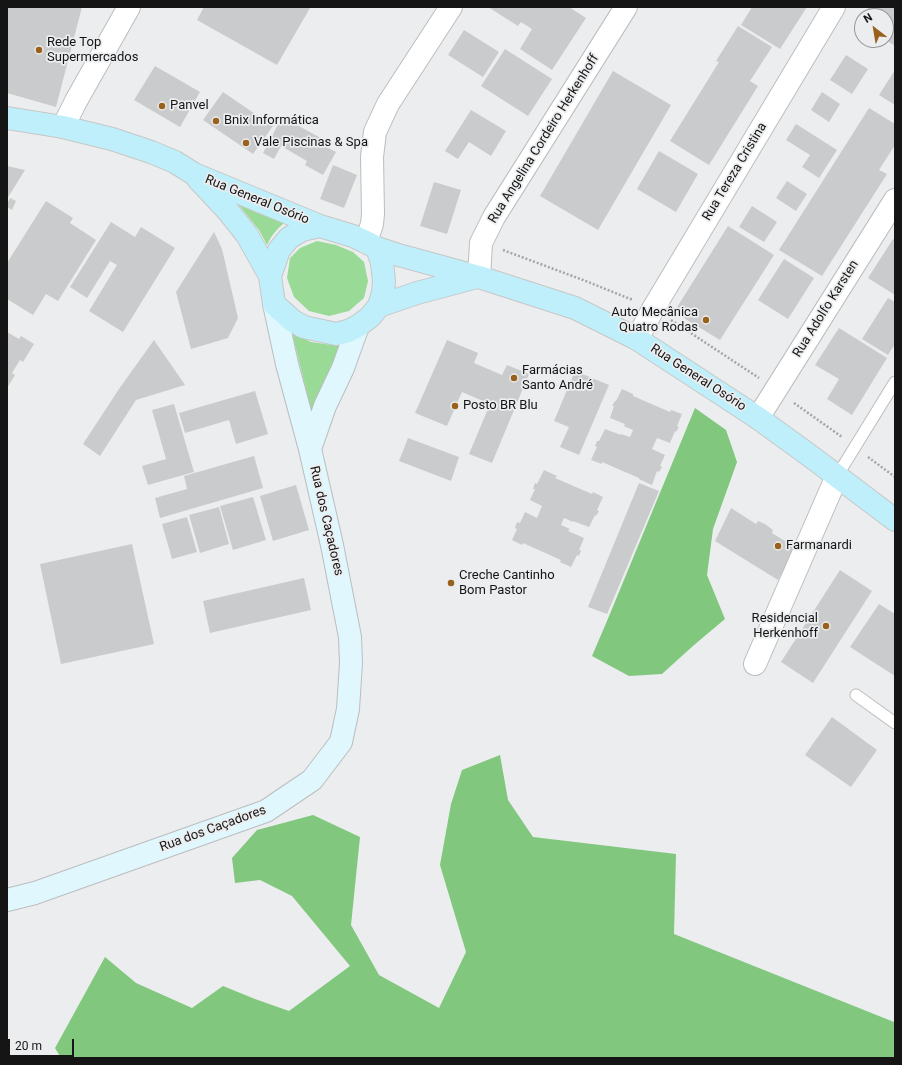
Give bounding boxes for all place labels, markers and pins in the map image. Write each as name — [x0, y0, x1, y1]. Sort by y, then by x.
place label: Rede Top Supermercados — [47, 35, 138, 66]
marker: Rede Top Supermercados — [34, 45, 44, 55]
place label: Panvel — [170, 98, 209, 114]
marker: Panvel — [157, 101, 167, 111]
place label: Bnix Informática — [224, 113, 319, 129]
marker: Bnix Informática — [211, 116, 221, 126]
place label: Vale Piscinas & Spa — [254, 135, 368, 151]
marker: Vale Piscinas & Spa — [241, 138, 251, 148]
place label: Auto Mecânica Quatro Rodas — [611, 305, 698, 336]
marker: Auto Mecânica Quatro Rodas — [701, 315, 711, 325]
place label: Farmácias Santo André — [522, 363, 593, 394]
marker: Farmácias Santo André — [509, 373, 519, 383]
place label: Posto BR Blu — [463, 398, 538, 414]
marker: Posto BR Blu — [450, 401, 460, 411]
place label: Farmanardi — [786, 538, 852, 554]
marker: Farmanardi — [773, 541, 783, 551]
place label: Creche Cantinho Bom Pastor — [459, 568, 555, 599]
marker: Creche Cantinho Bom Pastor — [446, 578, 456, 588]
place label: Residencial Herkenhoff — [752, 611, 818, 642]
marker: Residencial Herkenhoff — [821, 621, 831, 631]

